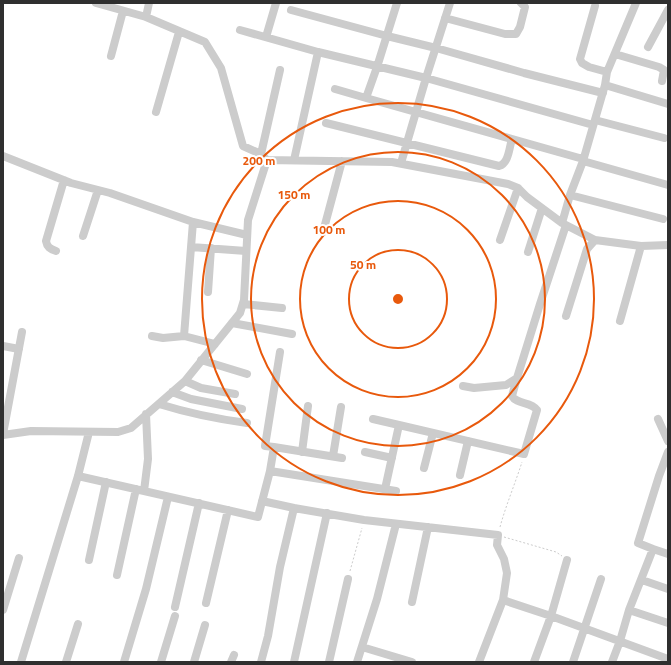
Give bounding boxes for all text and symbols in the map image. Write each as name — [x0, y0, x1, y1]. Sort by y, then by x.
text: 200 m — [243, 151, 275, 170]
text: 150 m — [278, 185, 310, 204]
text: 100 m — [313, 220, 345, 239]
text: 50 m — [350, 255, 376, 274]
centre of rings — [391, 292, 405, 306]

